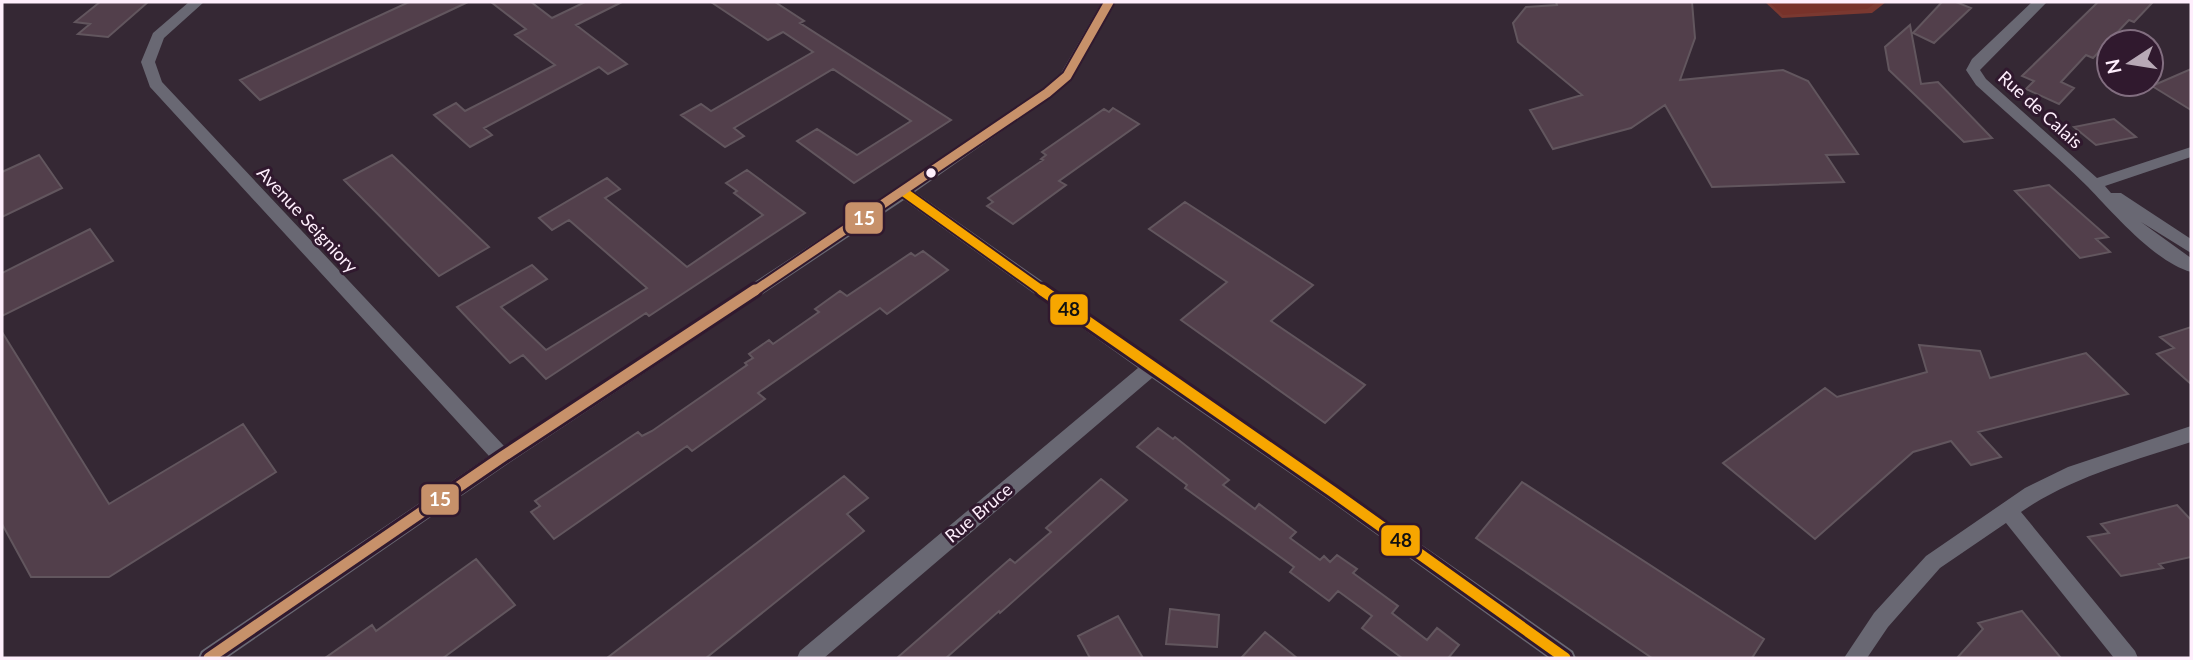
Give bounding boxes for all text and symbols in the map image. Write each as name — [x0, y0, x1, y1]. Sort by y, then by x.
north arrow — [2095, 28, 2165, 98]
text: N — [2100, 57, 2126, 76]
street label: Rue de Calais — [1994, 66, 2087, 153]
street label: Avenue Seigniory — [253, 162, 363, 278]
unlabelled marker — [924, 166, 938, 180]
line badge: 15 — [844, 201, 884, 235]
text: 15 — [853, 206, 875, 229]
line badge: 48 — [1049, 293, 1089, 326]
text: 48 — [1058, 297, 1080, 320]
street label: Rue Bruce — [940, 478, 1016, 547]
line badge: 15 — [420, 483, 460, 516]
text: 15 — [429, 487, 451, 510]
line badge: 48 — [1380, 524, 1421, 557]
text: 48 — [1390, 528, 1412, 551]

